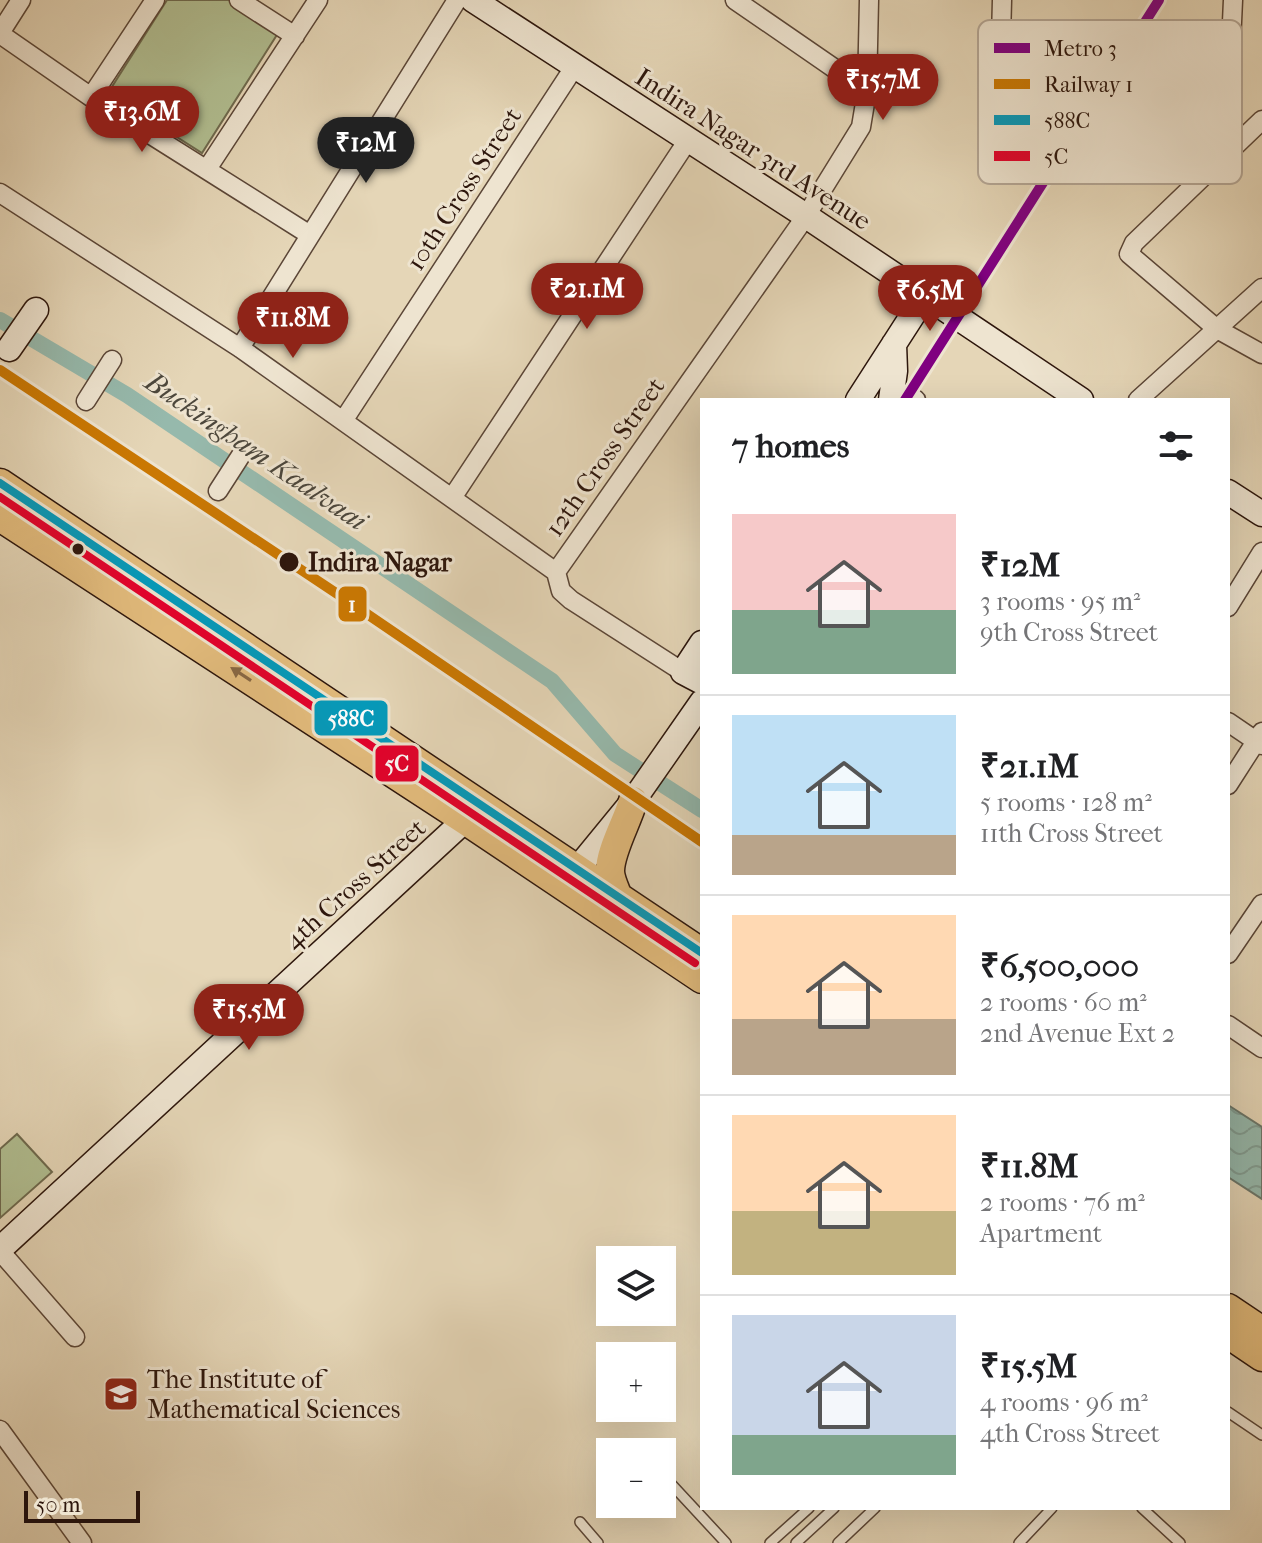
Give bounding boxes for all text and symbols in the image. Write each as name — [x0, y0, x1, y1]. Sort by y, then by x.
legend — [978, 20, 1242, 184]
text: Metro 3 — [1044, 36, 1117, 62]
pin: ₹15.7M — [818, 54, 948, 122]
street label: Indira Nagar 3rd Avenue — [629, 61, 877, 237]
text: ₹15.7M — [845, 64, 921, 95]
text: Railway 1 — [1044, 72, 1133, 98]
pin: ₹13.6M — [77, 86, 207, 154]
text: ₹13.6M — [103, 96, 181, 127]
street label: 10th Cross Street — [400, 101, 529, 276]
text: 588C — [1044, 108, 1090, 134]
pin: ₹12M — [319, 117, 413, 185]
text: ₹12M — [335, 127, 397, 158]
text: 5C — [1044, 144, 1068, 170]
pin: ₹21.1M — [522, 263, 652, 331]
pin: ₹6.5M — [874, 265, 986, 333]
text: ₹21.1M — [549, 273, 625, 304]
text: ₹6.5M — [896, 275, 964, 306]
pin: ₹11.8M — [228, 292, 358, 360]
text: ₹11.8M — [255, 302, 331, 333]
water label: Buckingham Kaalvaai — [137, 363, 375, 539]
street label: 12th Cross Street — [539, 371, 672, 542]
icon: filters — [1154, 424, 1198, 468]
text: 7 homes — [732, 426, 849, 466]
unlabelled marker — [70, 541, 86, 557]
text: ₹12M — [980, 545, 1060, 585]
icon: home — [796, 546, 892, 642]
place label: Indira Nagar — [308, 547, 453, 578]
marker: Indira Nagar — [277, 550, 301, 574]
line badge: 1 — [337, 585, 368, 623]
text: 3 rooms · 95 m² — [980, 586, 1140, 617]
text: 1 — [348, 592, 356, 618]
text: 9th Cross Street — [980, 617, 1158, 648]
one-way arrow — [230, 667, 251, 682]
line badge: 588C — [313, 699, 389, 737]
text: 588C — [328, 706, 374, 732]
line badge: 5C — [374, 744, 420, 783]
text: ₹21.1M — [980, 746, 1079, 786]
icon: home — [796, 747, 892, 843]
text: 5C — [385, 751, 409, 777]
text: 5 rooms · 128 m² — [980, 787, 1152, 818]
street label: 4th Cross Street — [278, 812, 433, 956]
text: 11th Cross Street — [980, 818, 1163, 849]
text: ₹6,500,000 — [980, 946, 1139, 986]
icon: home — [796, 947, 892, 1043]
pin: ₹15.5M — [184, 984, 314, 1052]
text: 2 rooms · 60 m² — [980, 987, 1147, 1018]
text: ₹15.5M — [212, 994, 286, 1025]
text: 2nd Avenue Ext 2 — [980, 1018, 1175, 1049]
text: ₹11.8M — [980, 1146, 1078, 1186]
icon: home — [796, 1147, 892, 1243]
text: 2 rooms · 76 m² — [980, 1187, 1145, 1218]
text: Apartment — [980, 1218, 1102, 1249]
map controls — [596, 1246, 676, 1518]
button: layers — [596, 1246, 676, 1326]
button: + — [596, 1342, 676, 1422]
text: ₹15.5M — [980, 1346, 1077, 1386]
icon: home — [796, 1347, 892, 1443]
place label: The Institute of Mathematical Sciences — [147, 1364, 400, 1425]
school or university icon: The Institute of Mathematical Sciences — [102, 1375, 140, 1413]
text: 4 rooms · 96 m² — [980, 1387, 1148, 1418]
text: 4th Cross Street — [980, 1418, 1160, 1449]
button: − — [596, 1438, 676, 1518]
scale bar — [24, 1487, 140, 1523]
text: 50 m — [36, 1492, 81, 1518]

